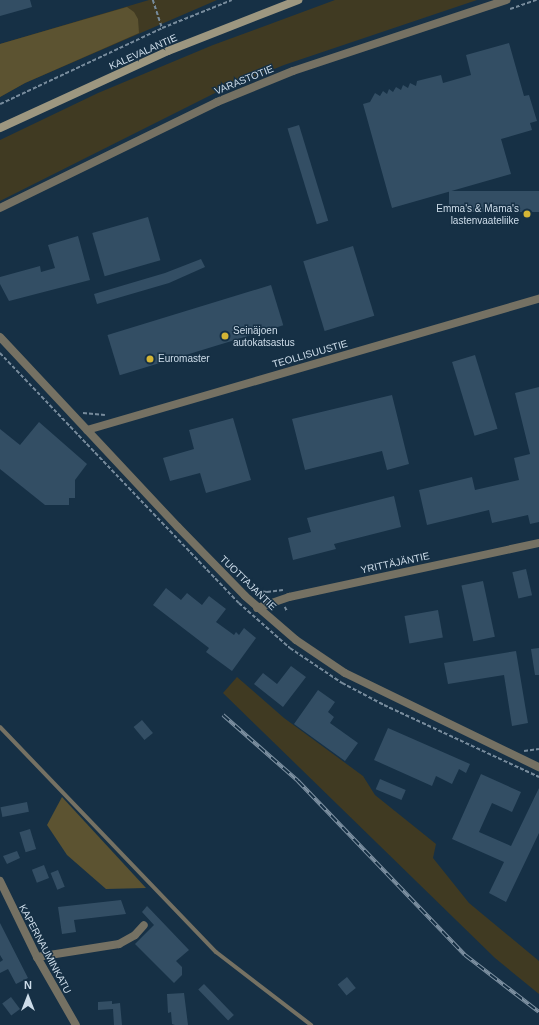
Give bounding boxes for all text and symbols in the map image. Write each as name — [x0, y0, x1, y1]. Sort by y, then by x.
street label: KALEVALANTIE — [107, 32, 179, 72]
street label: VARASTOTIE — [213, 63, 275, 97]
place label: Emma's & Mama's lastenvaateliike — [436, 202, 519, 226]
marker: Emma's & Mama's lastenvaateliike — [522, 209, 532, 219]
place label: Seinäjoen autokatsastus — [233, 324, 295, 348]
marker: Seinäjoen autokatsastus — [220, 331, 230, 341]
street label: TEOLLISUUSTIE — [271, 338, 349, 370]
place label: Euromaster — [158, 353, 210, 365]
marker: Euromaster — [145, 354, 155, 364]
street label: YRITTÄJÄNTIE — [360, 550, 430, 576]
street label: TUOTTAJANTIE — [217, 553, 279, 613]
street label: KAPERNAUMINKATU — [16, 902, 74, 996]
north arrow — [8, 977, 48, 1017]

